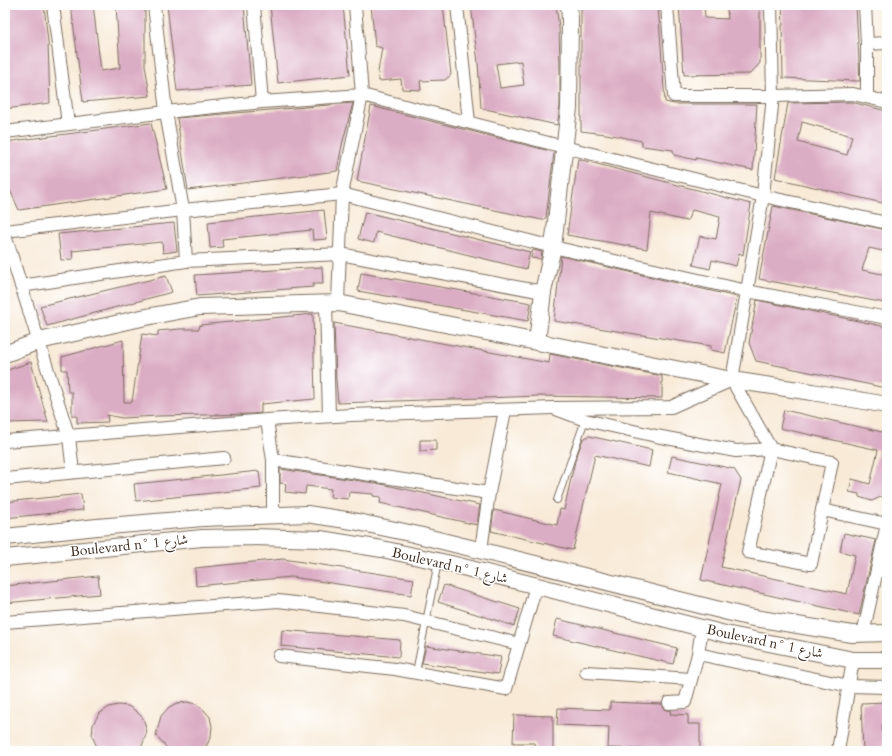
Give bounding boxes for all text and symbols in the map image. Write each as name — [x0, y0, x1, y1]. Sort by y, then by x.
street label: Boulevard n° شارع 1 — [69, 530, 189, 563]
street label: Boulevard n° شارع 1 — [390, 543, 510, 590]
street label: Boulevard n° شارع 1 — [705, 620, 825, 665]

